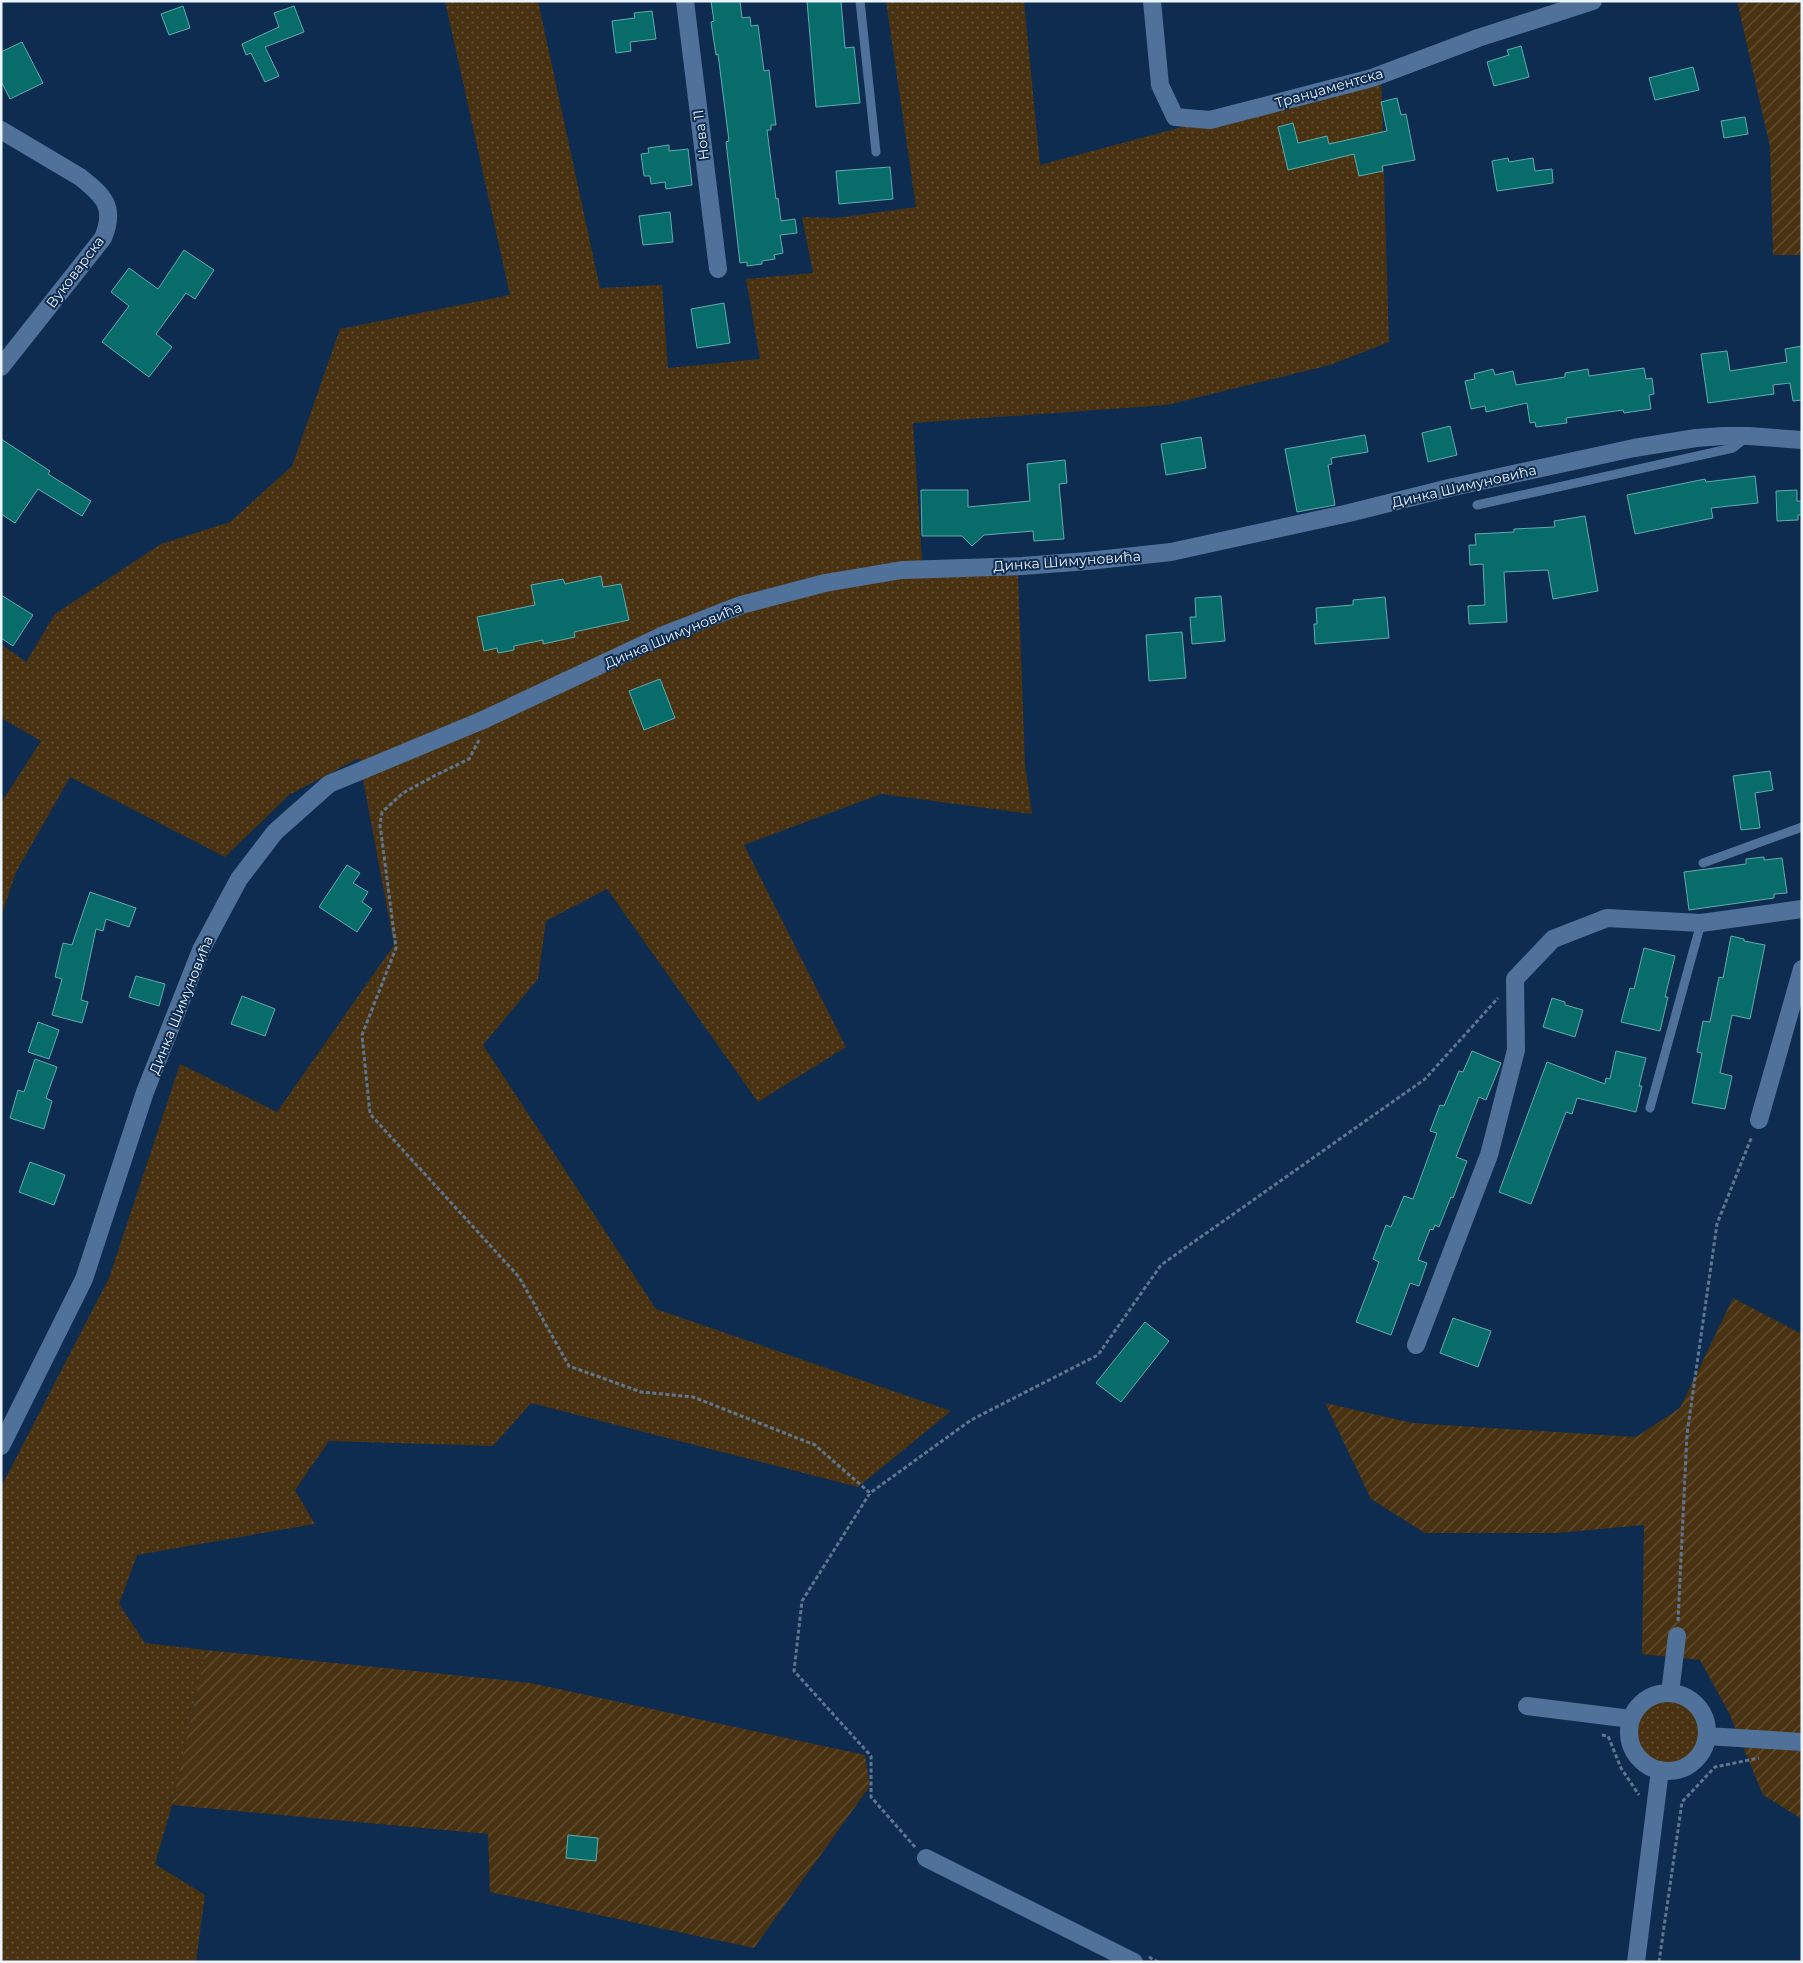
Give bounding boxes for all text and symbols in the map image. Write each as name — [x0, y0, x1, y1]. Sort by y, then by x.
street label: Транџаментска — [1273, 64, 1385, 112]
street label: Нова 11 — [689, 109, 713, 161]
street label: Вуковарска — [42, 232, 108, 312]
street label: Динка Шимуновића — [1390, 461, 1538, 511]
street label: Динка Шимуновића — [993, 547, 1141, 575]
street label: Динка Шимуновића — [601, 598, 745, 672]
street label: Динка Шимуновића — [145, 933, 217, 1077]

